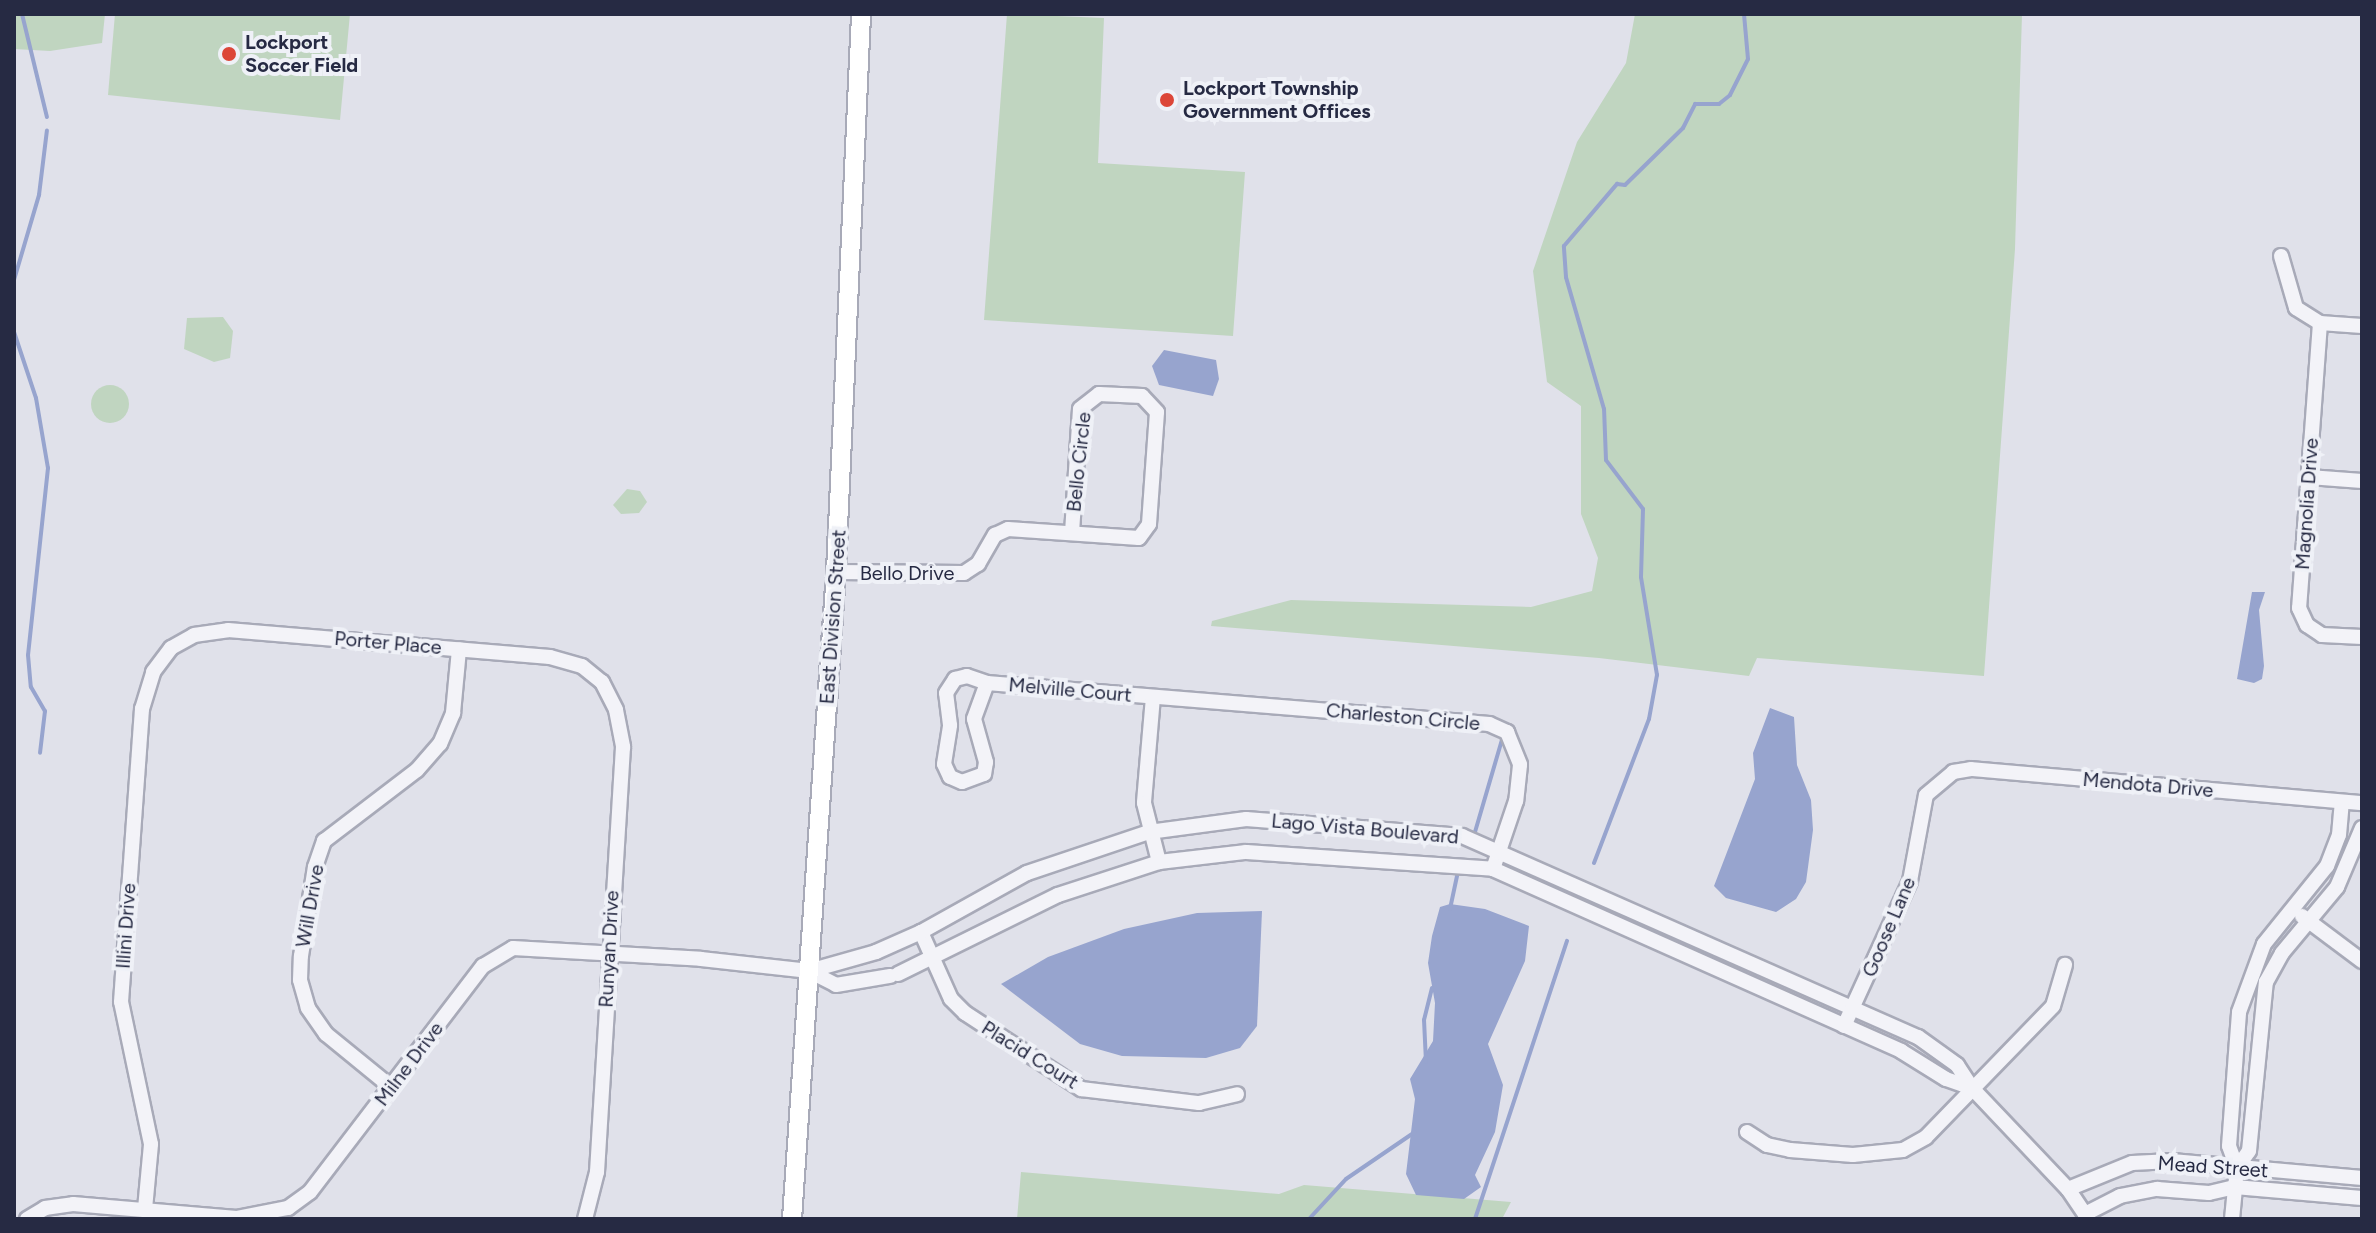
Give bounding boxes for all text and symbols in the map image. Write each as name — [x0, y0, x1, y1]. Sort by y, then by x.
place label: Lockport Soccer Field — [245, 30, 358, 77]
marker: Lockport Soccer Field — [220, 45, 238, 63]
place label: Lockport Township Government Offices — [1183, 76, 1371, 123]
marker: Lockport Township Government Offices — [1158, 91, 1176, 109]
street label: Bello Circle — [1062, 411, 1096, 513]
street label: Magnolia Drive — [2290, 437, 2324, 571]
street label: East Division Street — [815, 529, 851, 705]
street label: Bello Drive — [860, 561, 954, 585]
street label: Porter Place — [333, 626, 443, 660]
street label: Melville Court — [1007, 673, 1133, 707]
street label: Charleston Circle — [1325, 698, 1481, 736]
street label: Mendota Drive — [2082, 767, 2214, 803]
street label: Lago Vista Boulevard — [1270, 809, 1460, 849]
street label: Will Drive — [291, 863, 329, 949]
street label: Goose Lane — [1857, 873, 1921, 981]
street label: Illini Drive — [111, 882, 141, 970]
street label: Runyan Drive — [594, 890, 624, 1008]
street label: Placid Court — [977, 1016, 1083, 1094]
street label: Milne Drive — [370, 1017, 448, 1111]
street label: Mead Street — [2157, 1151, 2269, 1183]

